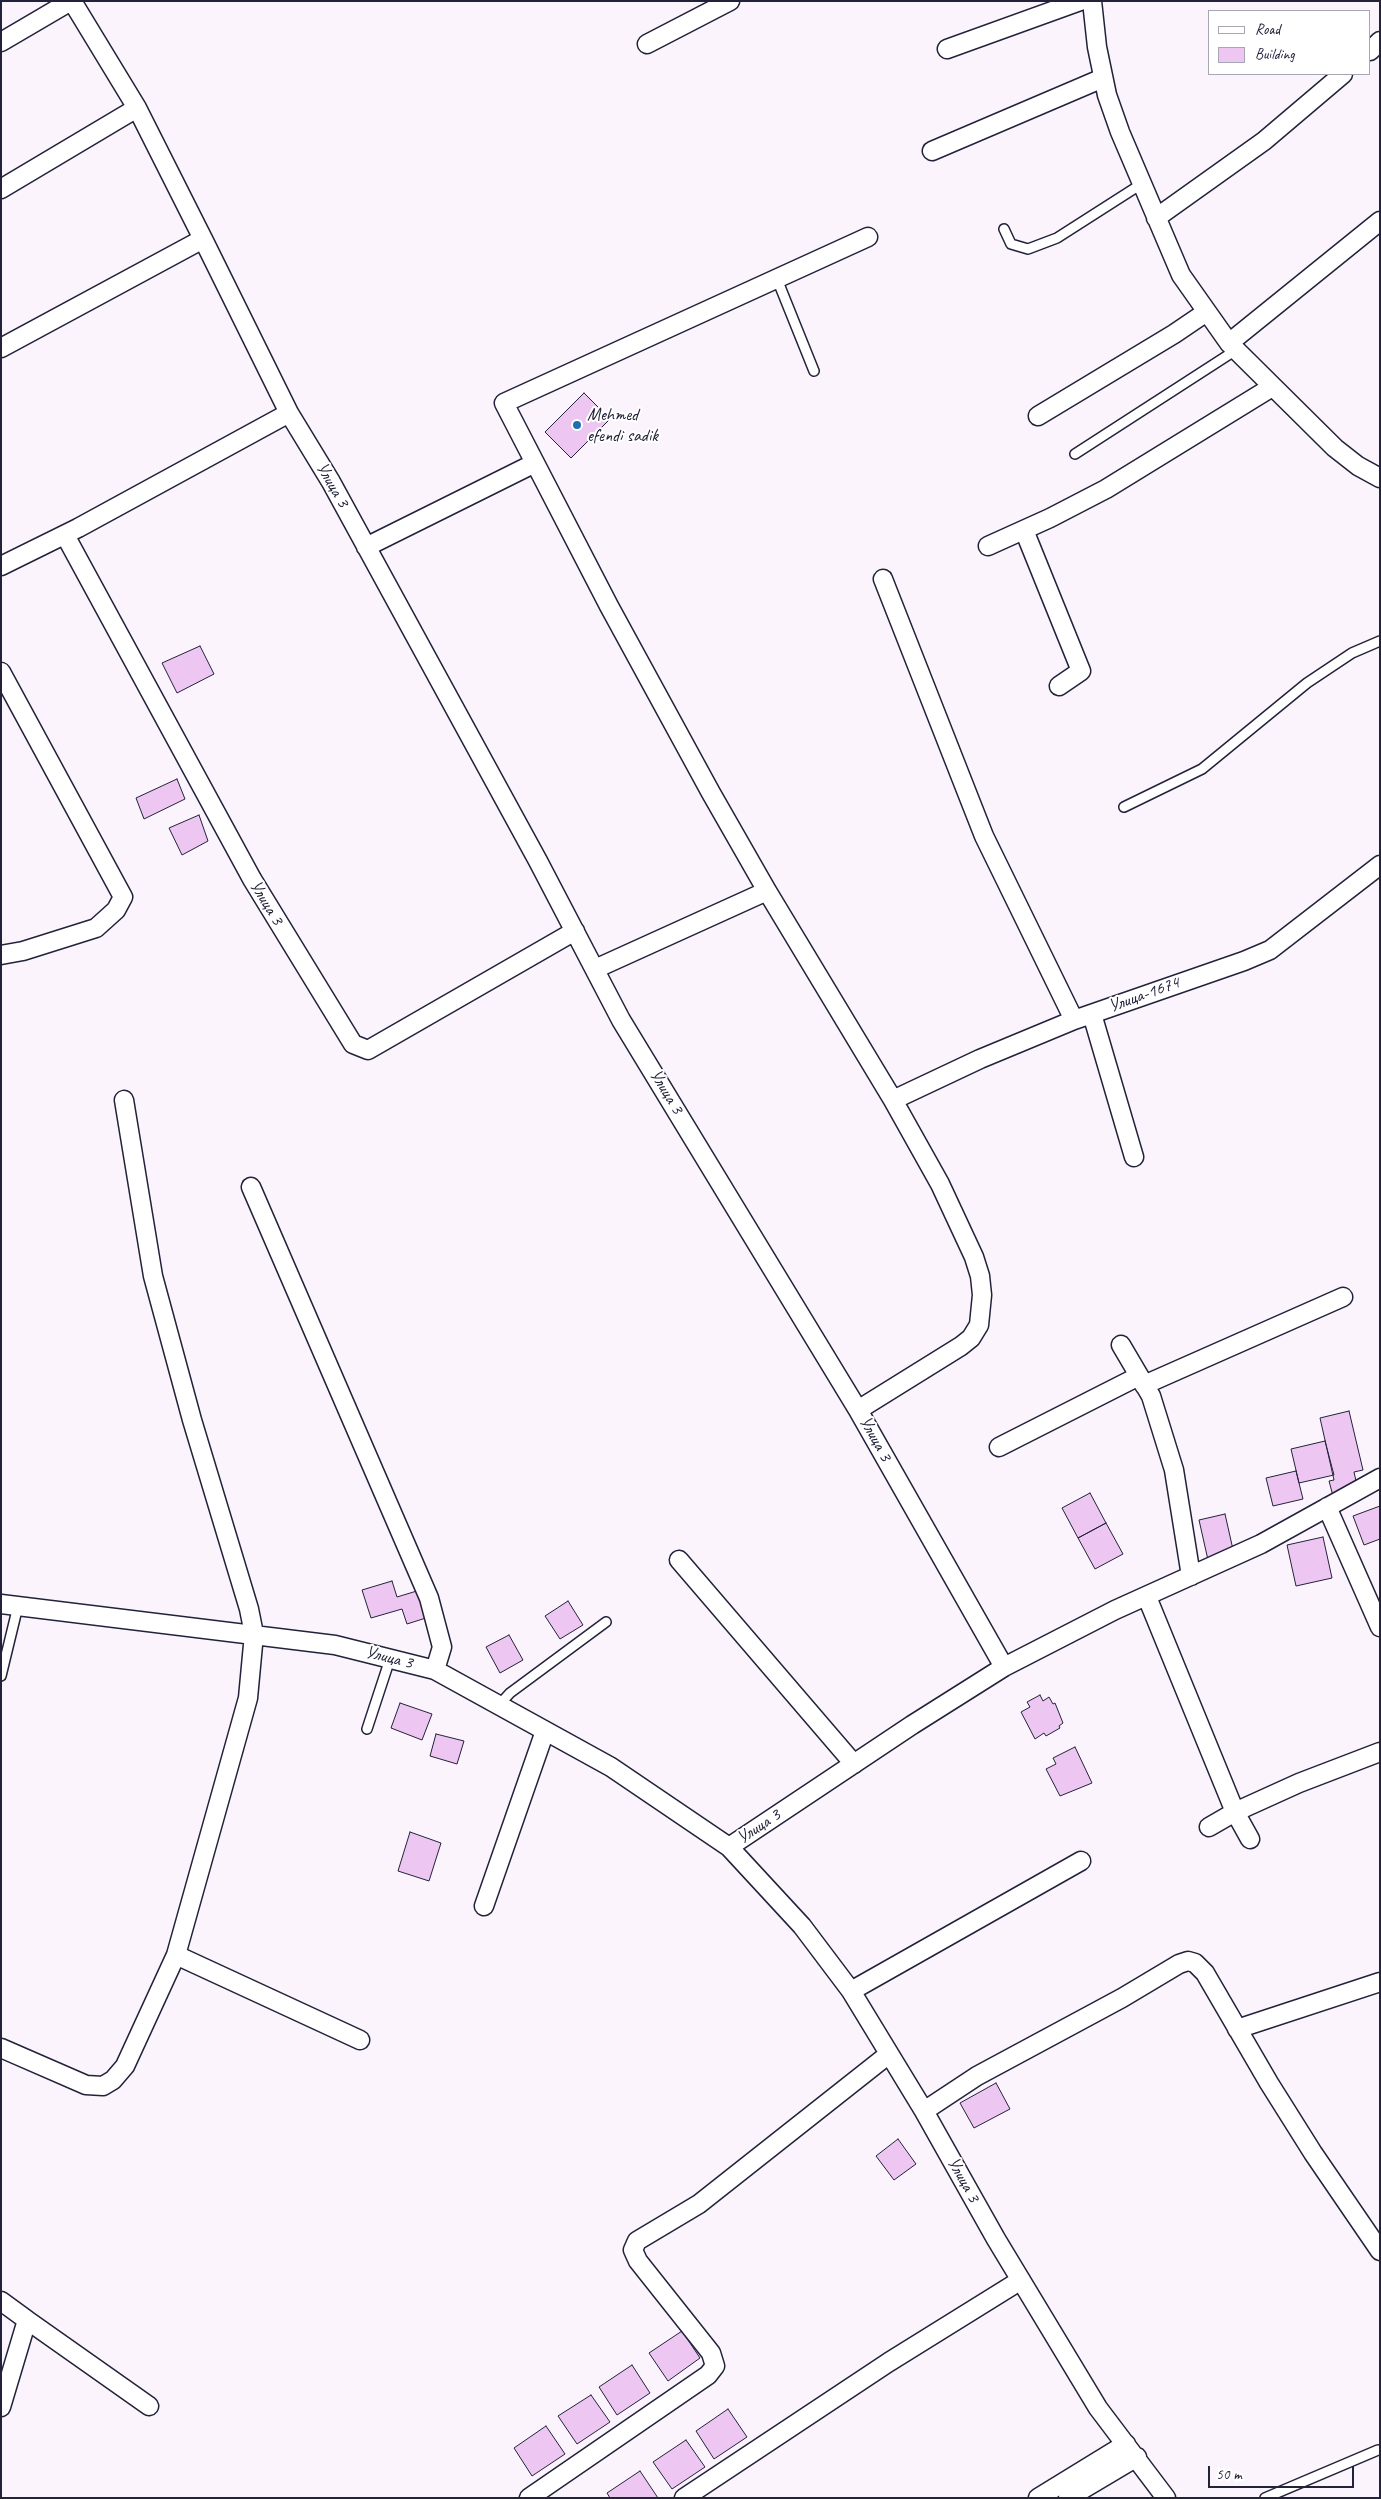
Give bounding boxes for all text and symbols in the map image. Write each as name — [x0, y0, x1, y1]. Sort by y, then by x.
legend — [1208, 10, 1371, 75]
text: Road — [1255, 20, 1280, 39]
text: Building — [1255, 45, 1294, 64]
place label: Mehmed efendi sadik — [587, 404, 658, 446]
marker: Mehmed efendi sadik — [571, 419, 583, 431]
street label: Улица 3 — [311, 459, 353, 511]
street label: Улица 3 — [244, 877, 288, 929]
street label: Улица-1674 — [1106, 972, 1182, 1018]
street label: Улица 3 — [644, 1066, 688, 1118]
street label: Улица 3 — [854, 1413, 896, 1465]
street label: Улица 3 — [363, 1642, 415, 1674]
street label: Улица 3 — [733, 1805, 785, 1849]
street label: Улица 3 — [942, 2154, 984, 2206]
scale bar — [1211, 2456, 1357, 2488]
text: 50 m — [1216, 2465, 1242, 2484]

